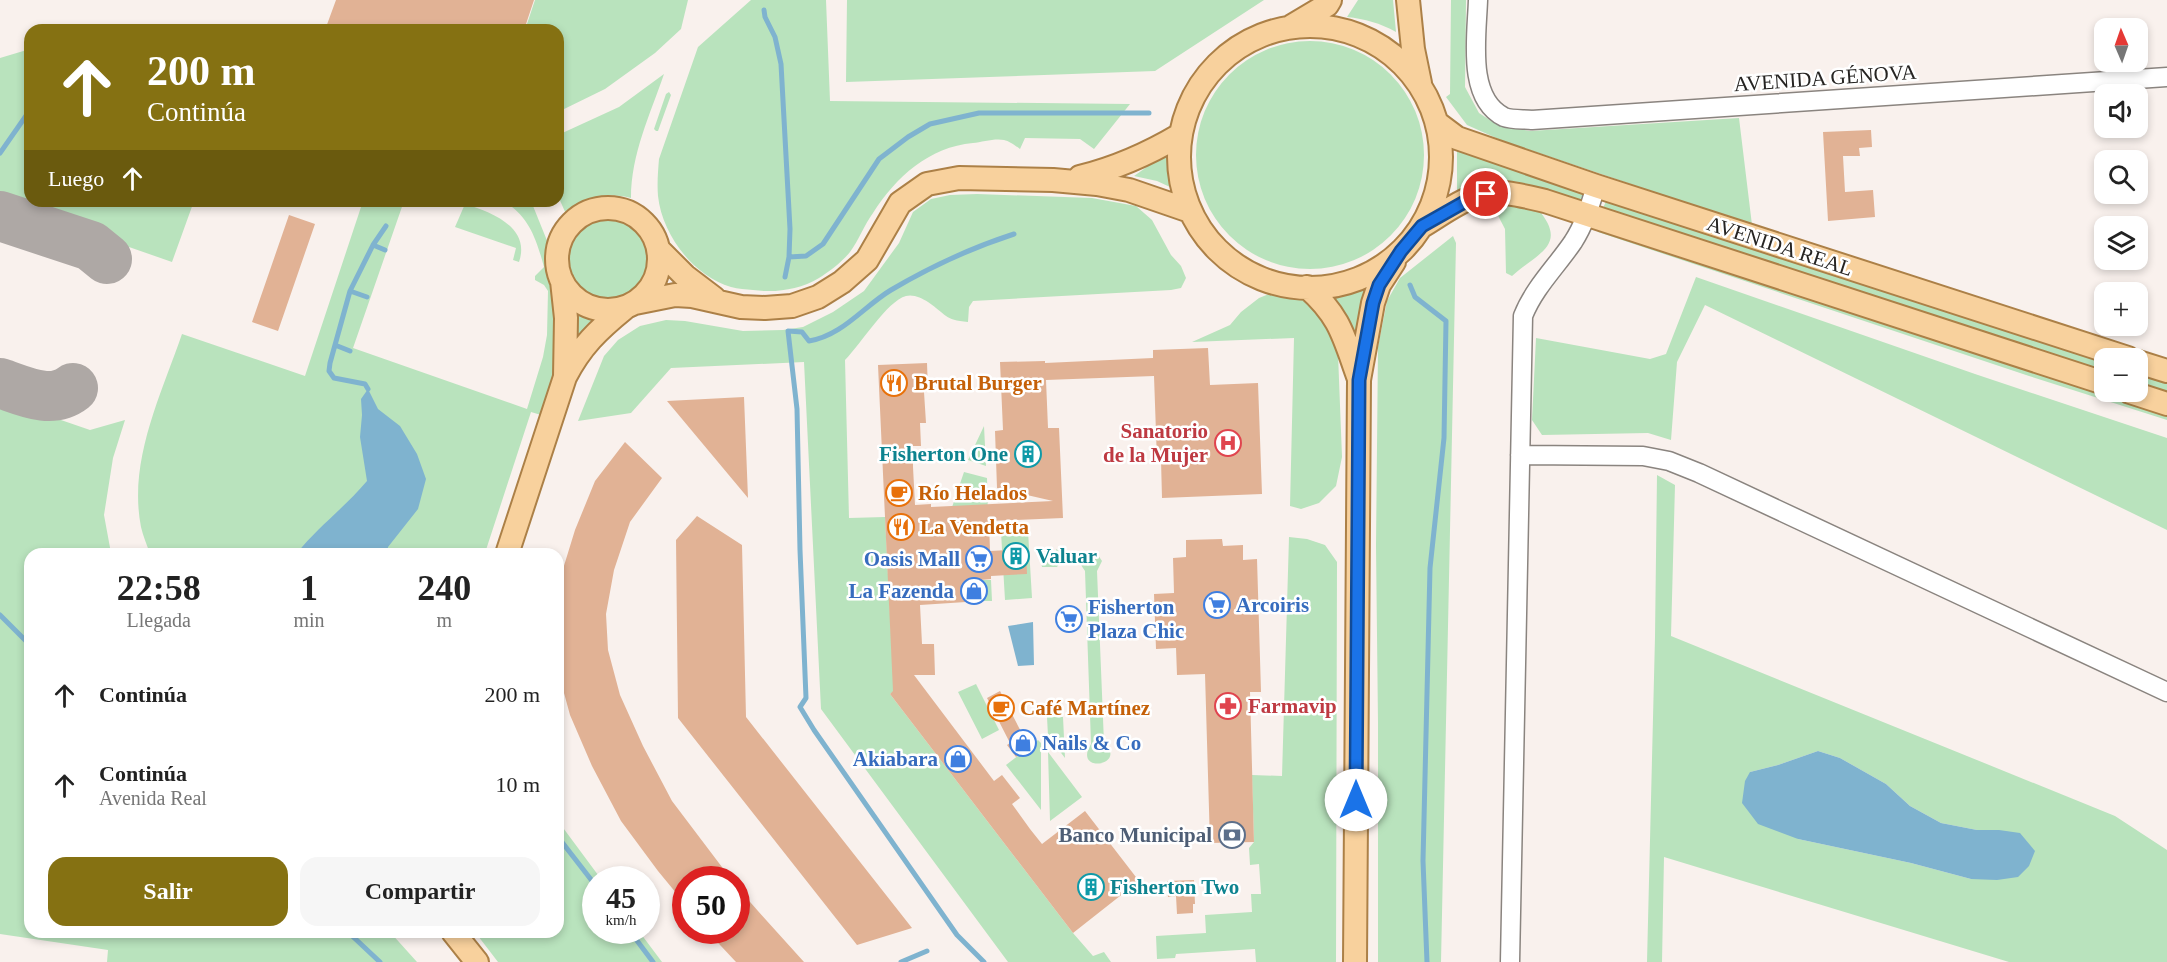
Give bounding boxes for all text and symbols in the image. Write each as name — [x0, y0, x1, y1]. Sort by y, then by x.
north arrow — [2094, 18, 2148, 72]
map controls — [2094, 18, 2148, 402]
icon: ahead — [48, 48, 126, 126]
text: 200 m — [147, 48, 256, 94]
street label: AVENIDA GÉNOVA — [1733, 60, 1918, 96]
button: sound — [2094, 84, 2148, 138]
text: Continúa — [147, 97, 246, 127]
button: search — [2094, 150, 2148, 204]
icon: ahead — [116, 162, 149, 195]
text: Luego — [48, 166, 104, 191]
pin — [1460, 168, 1511, 219]
icon: arrive — [1469, 177, 1502, 210]
street label: AVENIDA REAL — [1704, 211, 1856, 281]
button: layers — [2094, 216, 2148, 270]
button: + — [2094, 282, 2148, 336]
button: − — [2094, 348, 2148, 402]
restaurant icon: Brutal Burger — [879, 368, 909, 398]
place label: Brutal Burger — [914, 371, 1042, 395]
place label: Sanatorio de la Mujer — [1103, 419, 1208, 467]
hospital icon: Sanatorio de la Mujer — [1213, 428, 1243, 458]
building icon: Fisherton One — [1013, 439, 1043, 469]
place label: Fisherton One — [879, 442, 1008, 466]
cafe icon: Río Helados — [884, 478, 914, 508]
place label: Río Helados — [918, 481, 1027, 505]
restaurant icon: La Vendetta — [886, 512, 916, 542]
place label: La Vendetta — [920, 515, 1030, 539]
building icon: Valuar — [1001, 541, 1031, 571]
supermarket icon: Oasis Mall — [964, 544, 994, 574]
place label: Valuar — [1036, 544, 1097, 568]
place label: Oasis Mall — [864, 547, 960, 571]
text: 22:58 — [117, 568, 201, 608]
text: 1 — [300, 568, 318, 608]
text: 240 — [417, 568, 471, 608]
shop icon: La Fazenda — [959, 576, 989, 606]
place label: La Fazenda — [848, 579, 954, 603]
supermarket icon: Arcoiris — [1202, 590, 1232, 620]
place label: Arcoiris — [1236, 593, 1309, 617]
place label: Fisherton Plaza Chic — [1088, 595, 1184, 643]
supermarket icon: Fisherton Plaza Chic — [1054, 604, 1084, 634]
text: Llegada — [127, 609, 191, 631]
text: min — [293, 609, 325, 631]
text: m — [437, 609, 452, 631]
icon: ahead — [48, 679, 81, 712]
text: Continúa — [99, 682, 187, 707]
text: 200 m — [484, 682, 540, 707]
pharmacy icon: Farmavip — [1213, 691, 1243, 721]
cafe icon: Café Martínez — [986, 693, 1016, 723]
place label: Farmavip — [1248, 694, 1337, 718]
place label: Café Martínez — [1020, 696, 1150, 720]
shop icon: Nails & Co — [1008, 728, 1038, 758]
place label: Nails & Co — [1042, 731, 1141, 755]
shop icon: Akiabara — [943, 744, 973, 774]
place label: Akiabara — [853, 747, 938, 771]
text: Continúa — [99, 761, 187, 786]
position arrow — [1324, 768, 1388, 832]
icon: ahead — [48, 769, 81, 802]
text: 10 m — [495, 772, 540, 797]
text: Avenida Real — [99, 787, 207, 809]
bank icon: Banco Municipal — [1217, 820, 1247, 850]
place label: Banco Municipal — [1059, 823, 1212, 847]
button: Salir — [48, 857, 288, 926]
button: Compartir — [300, 857, 540, 926]
speed limit sign: 50 — [672, 866, 750, 944]
building icon: Fisherton Two — [1076, 872, 1106, 902]
place label: Fisherton Two — [1110, 875, 1239, 899]
text: 45 — [606, 881, 636, 914]
text: km/h — [606, 912, 636, 928]

